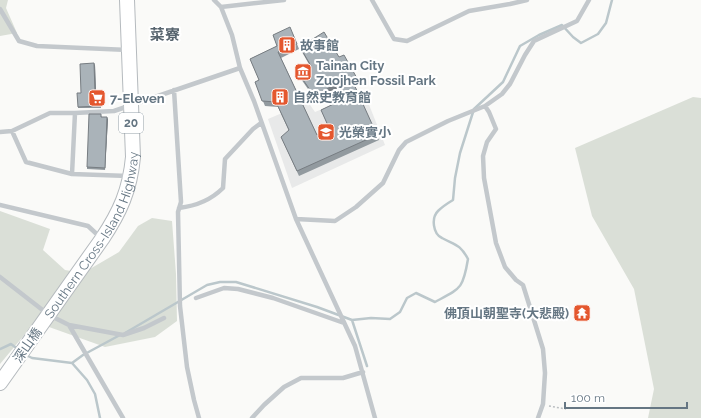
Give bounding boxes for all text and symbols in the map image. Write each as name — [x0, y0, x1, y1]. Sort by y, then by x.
district label: 菜寮 — [150, 26, 180, 44]
building icon: 故事館 — [277, 35, 297, 55]
place label: 故事館 — [300, 38, 339, 53]
place label: Tainan City Zuojhen Fossil Park — [316, 58, 436, 88]
museum icon: Tainan City Zuojhen Fossil Park — [293, 62, 313, 82]
building icon: 自然史教育館 — [270, 87, 290, 107]
supermarket icon: 7-Eleven — [87, 88, 107, 108]
place label: 自然史教育館 — [293, 90, 371, 105]
place label: 7-Eleven — [110, 91, 165, 106]
road number: 20 — [119, 113, 143, 133]
school or university icon: 光榮實小 — [316, 122, 336, 142]
place label: 光榮實小 — [339, 125, 392, 140]
street label: Southern Cross-Island Highway — [41, 151, 141, 321]
temple icon: 佛頂山朝聖寺(大悲殿) — [572, 303, 592, 323]
place label: 佛頂山朝聖寺(大悲殿) — [444, 306, 569, 321]
street label: 深山橋 — [10, 325, 45, 366]
scale bar — [565, 384, 687, 410]
text: 100 m — [571, 391, 605, 405]

